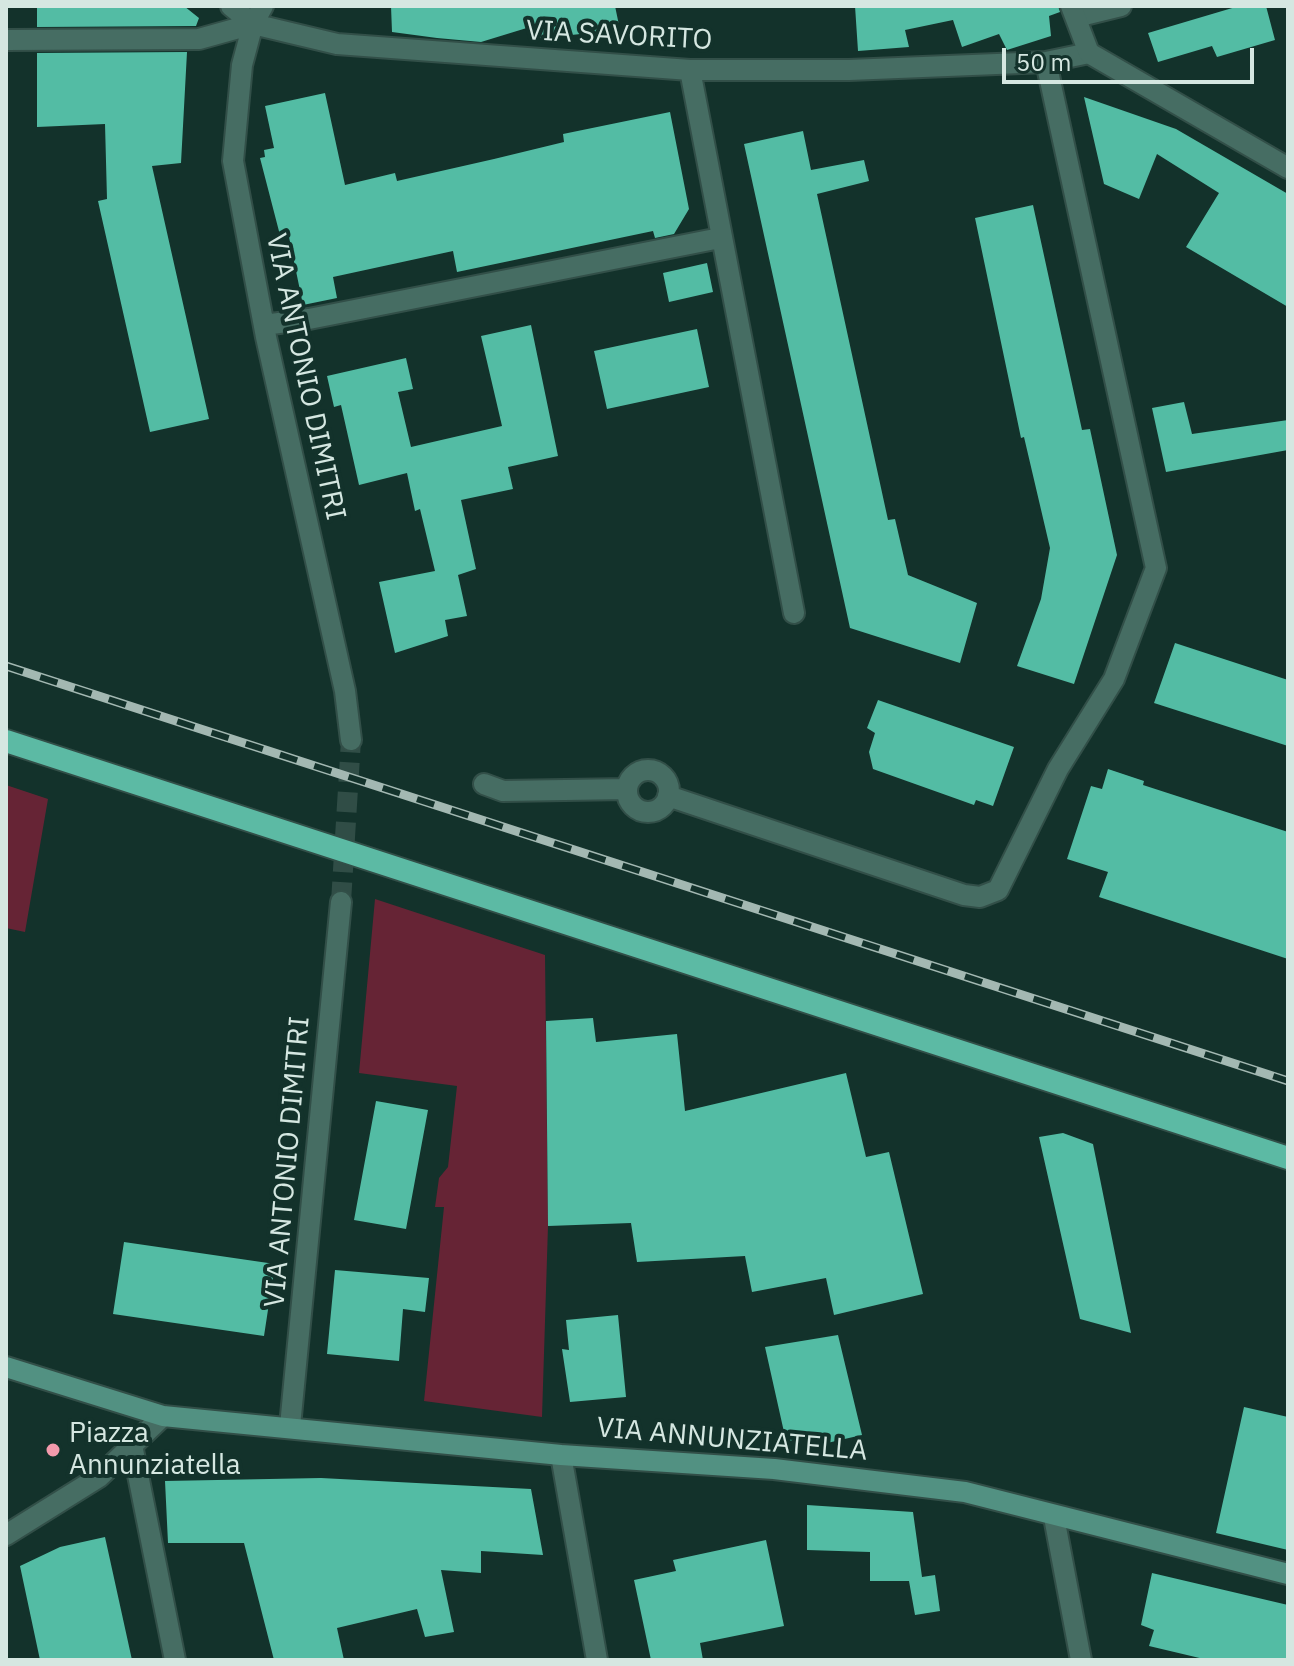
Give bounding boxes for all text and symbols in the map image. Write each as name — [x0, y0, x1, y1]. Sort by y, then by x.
street label: VIA SAVORITO — [525, 14, 713, 58]
scale bar — [1006, 32, 1258, 82]
text: 50 m — [1016, 46, 1071, 78]
street label: VIA ANTONIO DIMITRI — [258, 231, 352, 523]
street label: VIA ANTONIO DIMITRI — [259, 1015, 317, 1309]
street label: VIA ANNUNZIATELLA — [595, 1411, 869, 1469]
place label: Piazza Annunziatella — [69, 1417, 241, 1483]
marker: Piazza Annunziatella — [44, 1441, 62, 1459]

